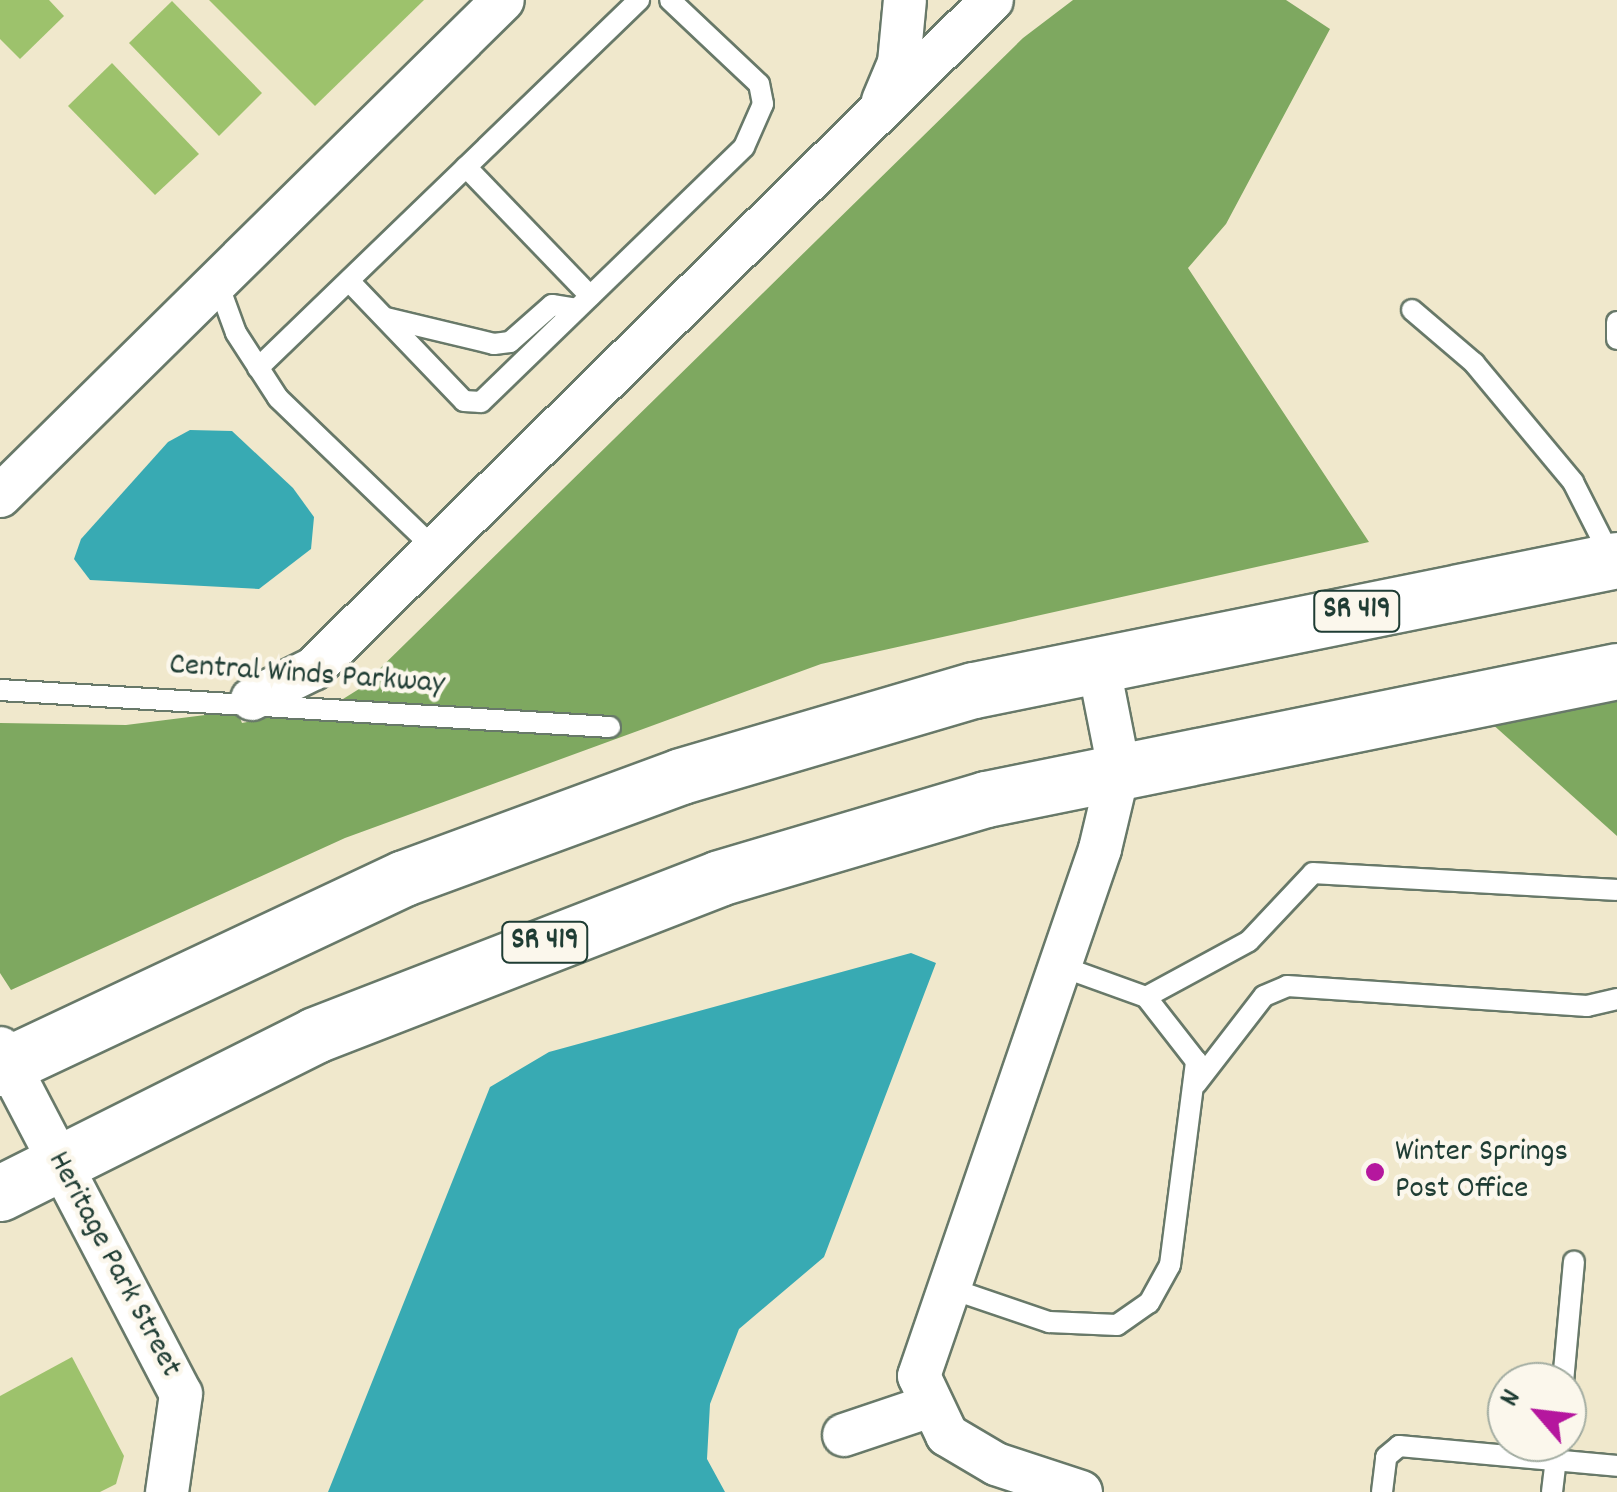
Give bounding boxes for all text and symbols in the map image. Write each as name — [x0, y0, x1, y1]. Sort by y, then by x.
road number: SR 419 — [1312, 586, 1402, 636]
street label: Central Winds Parkway — [168, 647, 446, 705]
road number: SR 419 — [500, 917, 590, 967]
place label: Winter Springs Post Office — [1395, 1135, 1568, 1210]
street label: Heritage Park Street — [37, 1146, 189, 1384]
marker: Winter Springs Post Office — [1364, 1161, 1386, 1183]
north arrow — [1487, 1362, 1587, 1462]
text: N — [1491, 1383, 1533, 1414]

